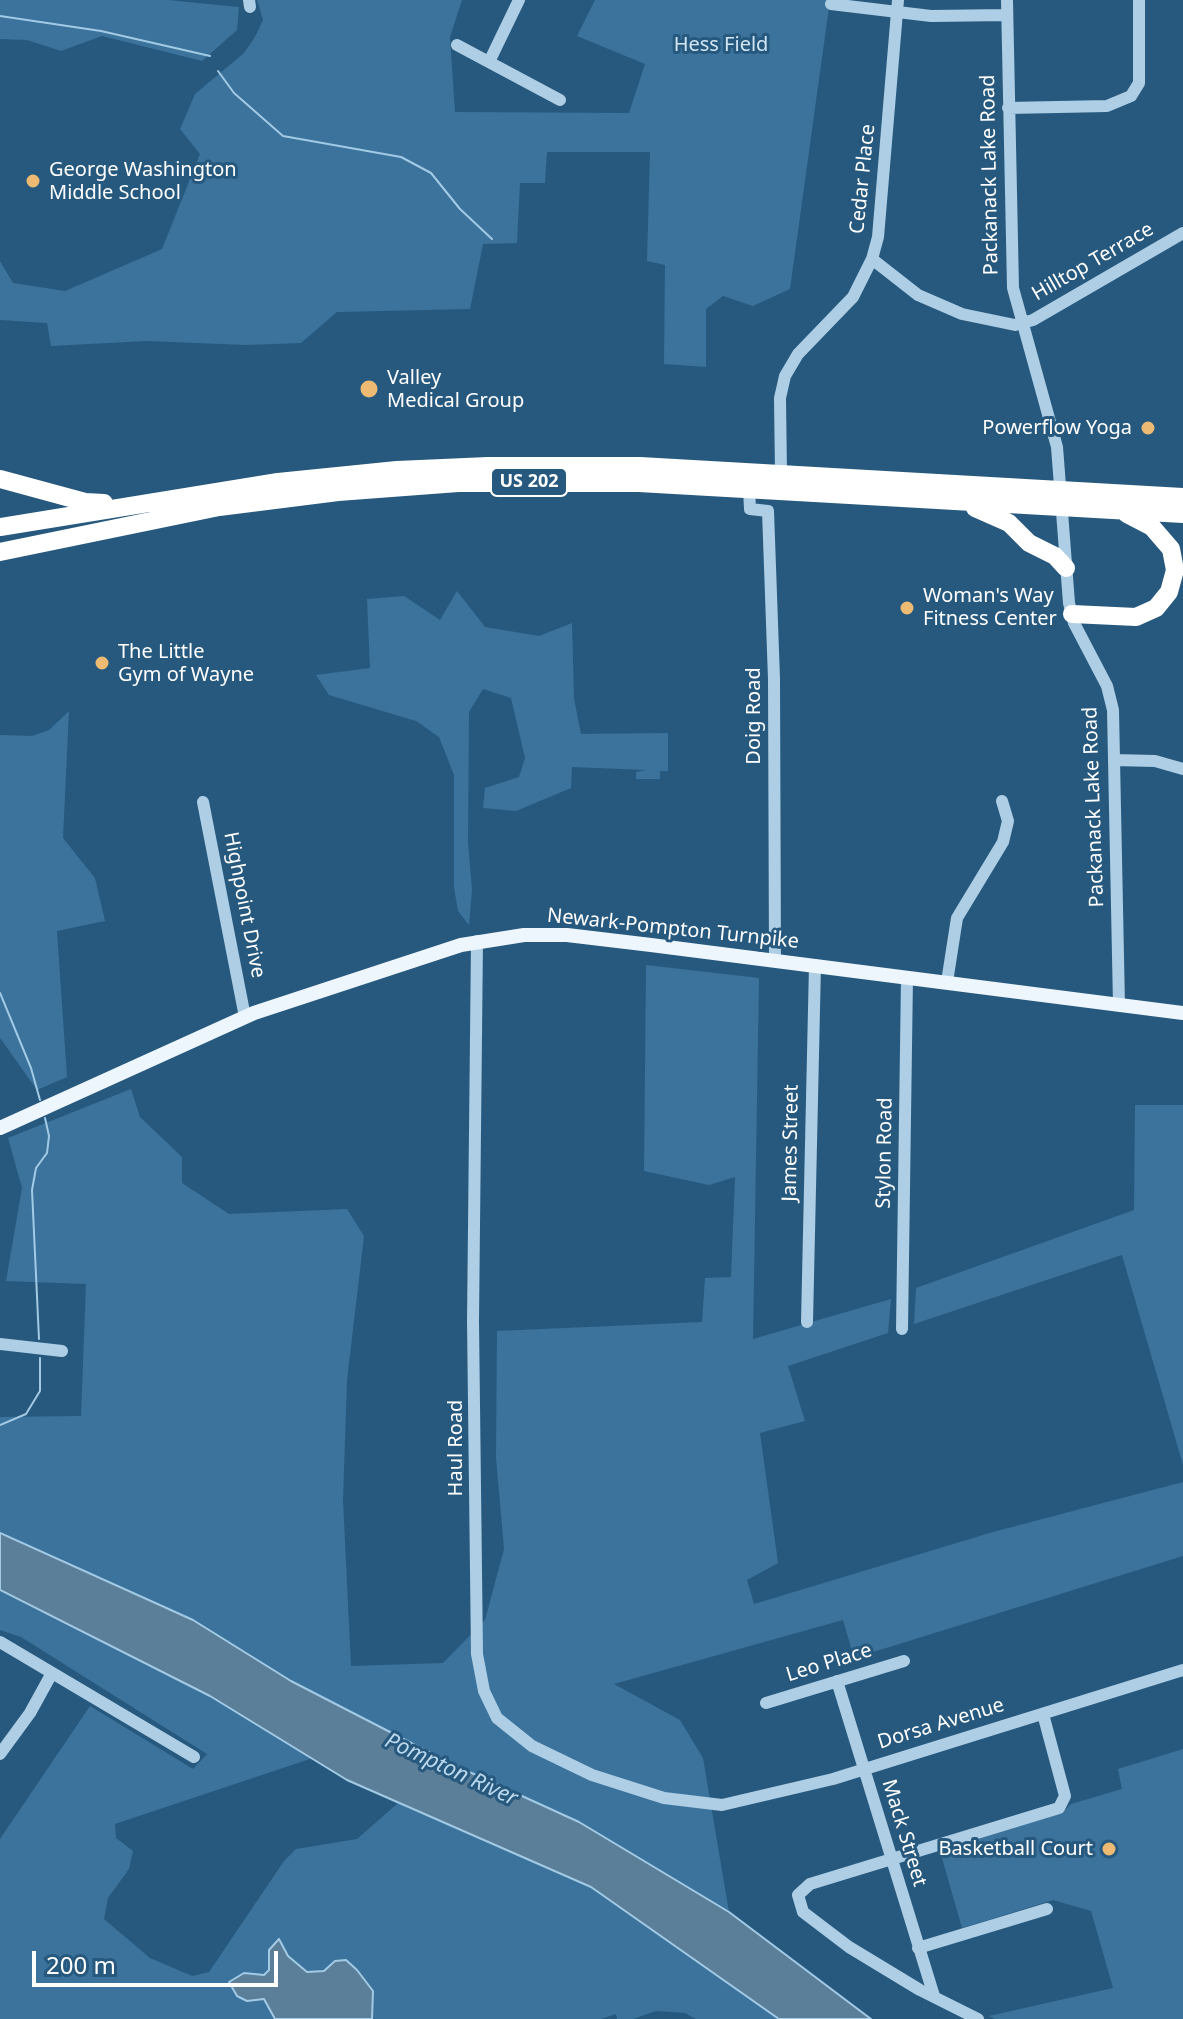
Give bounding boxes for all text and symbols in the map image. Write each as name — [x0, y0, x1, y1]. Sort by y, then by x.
park label: Hess Field — [674, 33, 768, 57]
street label: Packanack Lake Road — [976, 74, 1004, 276]
street label: Cedar Place — [845, 123, 881, 235]
place label: George Washington Middle School — [49, 158, 237, 205]
marker: George Washington Middle School — [24, 172, 42, 190]
street label: Hilltop Terrace — [1028, 218, 1158, 306]
place label: Valley Medical Group — [387, 366, 524, 413]
marker: Valley Medical Group — [358, 378, 380, 400]
place label: Powerflow Yoga — [982, 416, 1132, 440]
marker: Powerflow Yoga — [1139, 419, 1157, 437]
road number: US 202 — [491, 468, 567, 496]
place label: Woman's Way Fitness Center — [923, 584, 1057, 631]
marker: Woman's Way Fitness Center — [898, 599, 916, 617]
place label: The Little Gym of Wayne — [118, 640, 254, 687]
marker: The Little Gym of Wayne — [93, 654, 111, 672]
street label: Doig Road — [742, 667, 766, 765]
street label: Packanack Lake Road — [1079, 706, 1109, 908]
street label: Highpoint Drive — [218, 830, 270, 980]
street label: Newark-Pompton Turnpike — [546, 904, 800, 954]
street label: James Street — [778, 1084, 804, 1202]
street label: Stylon Road — [872, 1097, 898, 1209]
street label: Haul Road — [444, 1400, 468, 1496]
street label: Leo Place — [783, 1639, 875, 1687]
street label: Dorsa Avenue — [875, 1693, 1007, 1755]
water label: Pompton River — [380, 1728, 522, 1812]
street label: Mack Street — [876, 1777, 932, 1889]
place label: Basketball Court — [938, 1837, 1093, 1861]
marker: Basketball Court — [1100, 1840, 1118, 1858]
scale bar — [36, 1935, 282, 1985]
text: 200 m — [46, 1948, 116, 1981]

